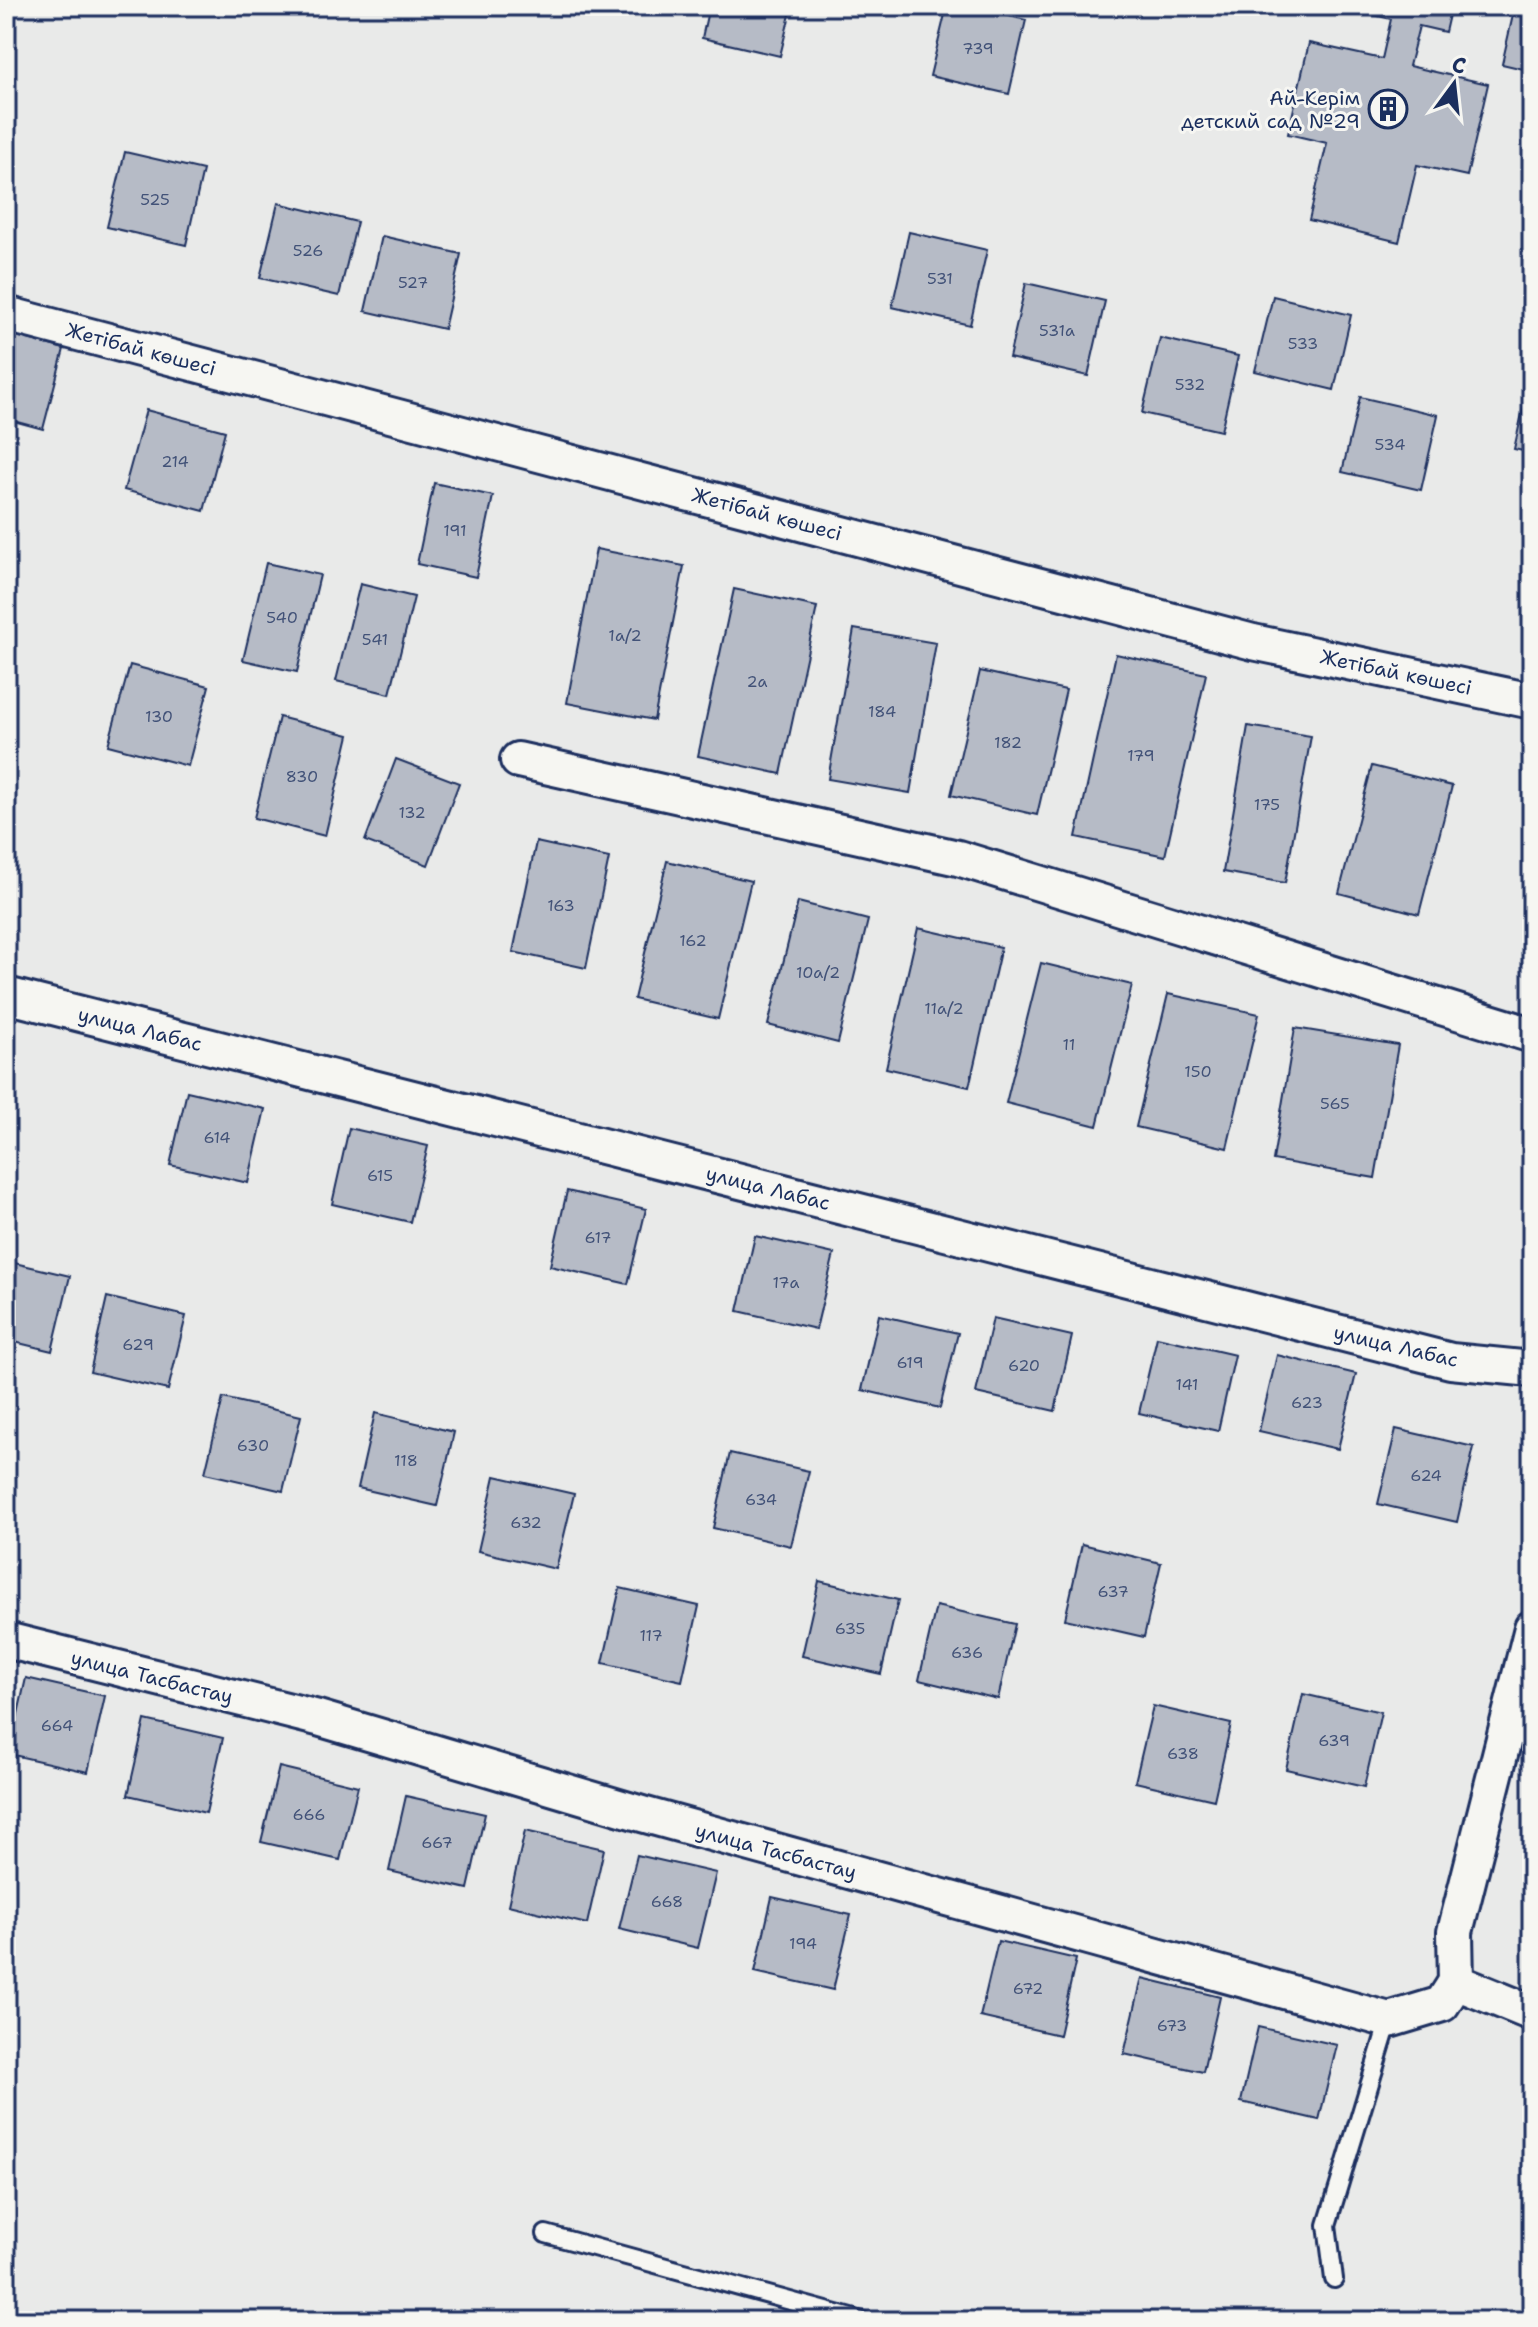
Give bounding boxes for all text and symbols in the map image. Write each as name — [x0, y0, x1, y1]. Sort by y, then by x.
house number: 739 — [962, 38, 994, 59]
north arrow — [1414, 44, 1494, 124]
text: С — [1449, 49, 1469, 81]
place label: Ай-Керім детский сад №29 — [1181, 85, 1360, 134]
building icon: Ай-Керім детский сад №29 — [1367, 88, 1409, 130]
house number: 525 — [140, 189, 170, 210]
house number: 526 — [293, 240, 323, 261]
house number: 531 — [927, 268, 953, 289]
house number: 527 — [398, 272, 428, 293]
street label: Жетібай көшесі — [63, 316, 219, 382]
house number: 531а — [1039, 320, 1075, 341]
house number: 533 — [1288, 333, 1318, 354]
house number: 532 — [1175, 374, 1205, 395]
house number: 534 — [1375, 434, 1405, 455]
house number: 214 — [161, 451, 189, 472]
street label: Жетібай көшесі — [689, 481, 845, 547]
house number: 191 — [443, 520, 467, 541]
house number: 540 — [266, 607, 298, 628]
house number: 1а/2 — [608, 625, 642, 646]
house number: 541 — [362, 629, 388, 650]
street label: Жетібай көшесі — [1318, 643, 1474, 701]
house number: 2а — [746, 671, 768, 692]
house number: 184 — [868, 701, 896, 722]
house number: 130 — [145, 706, 173, 727]
house number: 182 — [994, 732, 1022, 753]
house number: 179 — [1127, 745, 1155, 766]
house number: 830 — [286, 766, 318, 787]
house number: 175 — [1254, 794, 1280, 815]
house number: 132 — [398, 802, 426, 823]
house number: 163 — [547, 895, 575, 916]
house number: 162 — [679, 930, 707, 951]
house number: 10а/2 — [796, 962, 840, 983]
house number: 11а/2 — [924, 998, 964, 1019]
street label: улица Лабас — [75, 1001, 205, 1057]
house number: 11 — [1063, 1034, 1075, 1055]
house number: 150 — [1184, 1061, 1212, 1082]
house number: 565 — [1320, 1093, 1350, 1114]
house number: 614 — [203, 1127, 231, 1148]
street label: улица Лабас — [703, 1160, 833, 1216]
house number: 615 — [367, 1165, 393, 1186]
house number: 617 — [584, 1227, 612, 1248]
house number: 17а — [772, 1272, 800, 1293]
street label: улица Лабас — [1331, 1319, 1461, 1373]
house number: 629 — [122, 1334, 154, 1355]
house number: 619 — [896, 1352, 924, 1373]
house number: 620 — [1008, 1355, 1040, 1376]
house number: 141 — [1175, 1374, 1199, 1395]
house number: 623 — [1291, 1392, 1323, 1413]
house number: 630 — [237, 1435, 269, 1456]
house number: 118 — [394, 1450, 418, 1471]
house number: 624 — [1410, 1465, 1442, 1486]
house number: 634 — [745, 1489, 777, 1510]
house number: 632 — [510, 1512, 542, 1533]
house number: 637 — [1097, 1581, 1129, 1602]
house number: 635 — [835, 1618, 865, 1639]
house number: 117 — [639, 1625, 663, 1646]
house number: 636 — [951, 1642, 983, 1663]
street label: улица Тасбастау — [68, 1644, 236, 1710]
house number: 664 — [41, 1715, 73, 1736]
house number: 639 — [1318, 1730, 1350, 1751]
house number: 638 — [1167, 1743, 1199, 1764]
house number: 666 — [293, 1804, 325, 1825]
street label: улица Тасбастау — [692, 1817, 860, 1885]
house number: 667 — [421, 1832, 453, 1853]
house number: 668 — [651, 1891, 683, 1912]
house number: 194 — [789, 1933, 817, 1954]
house number: 672 — [1013, 1978, 1043, 1999]
house number: 673 — [1157, 2015, 1187, 2036]

